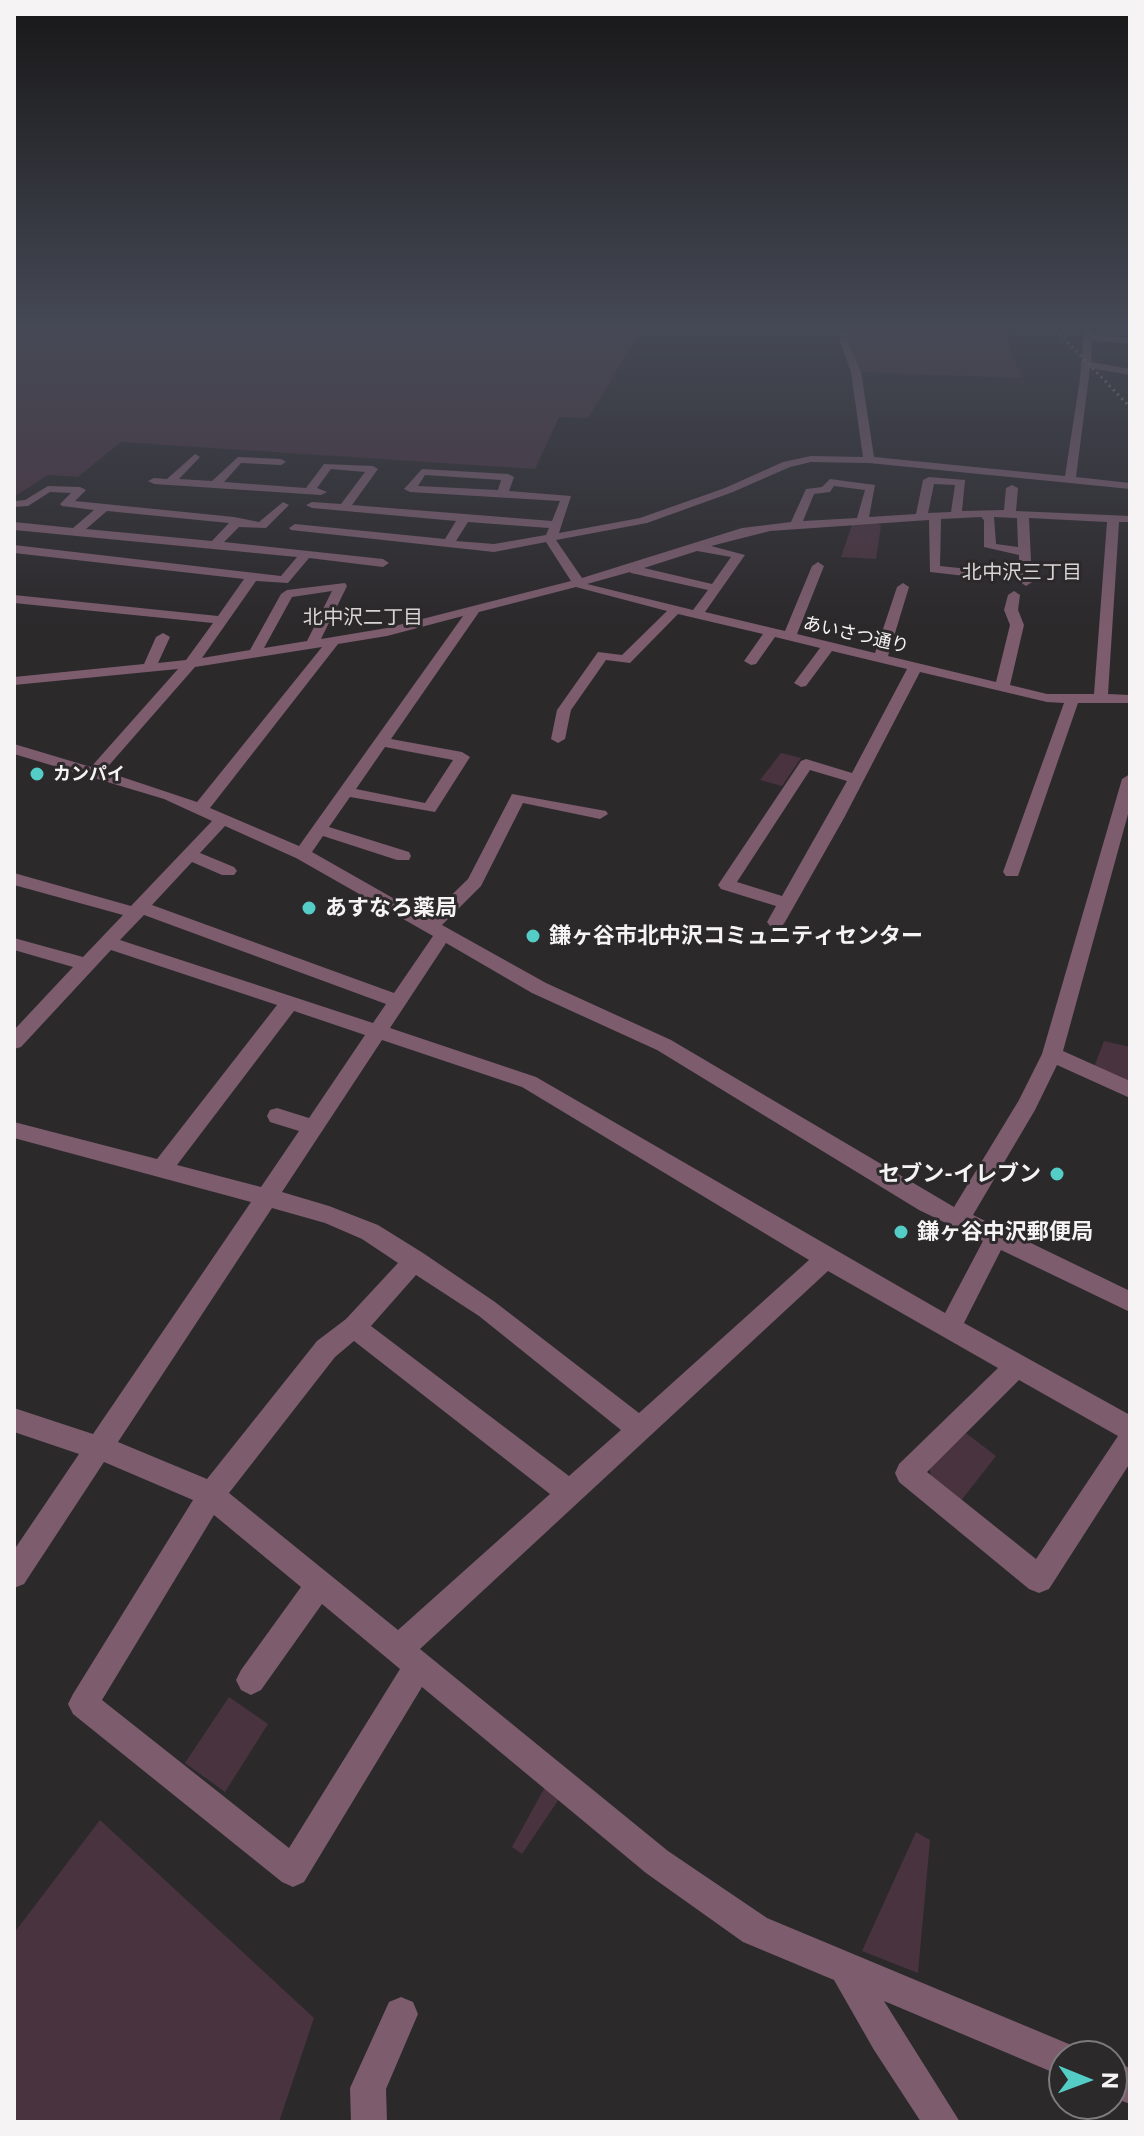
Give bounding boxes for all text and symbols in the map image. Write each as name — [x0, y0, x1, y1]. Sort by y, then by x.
district label: 北中沢三丁目 — [962, 561, 1082, 585]
district label: 北中沢二丁目 — [303, 606, 423, 630]
street label: あいさつ通り — [801, 612, 911, 658]
place label: カンパイ — [53, 763, 125, 785]
marker: カンパイ — [28, 765, 46, 783]
place label: あすなろ薬局 — [325, 895, 457, 921]
marker: あすなろ薬局 — [300, 899, 318, 917]
place label: 鎌ヶ谷市北中沢コミュニティセンター — [549, 923, 923, 949]
marker: 鎌ヶ谷市北中沢コミュニティセンター — [524, 927, 542, 945]
place label: セブン-イレブン — [878, 1161, 1041, 1187]
marker: セブン-イレブン — [1048, 1165, 1066, 1183]
place label: 鎌ヶ谷中沢郵便局 — [917, 1219, 1093, 1245]
marker: 鎌ヶ谷中沢郵便局 — [892, 1223, 910, 1241]
north arrow — [1048, 2040, 1128, 2120]
text: N — [1097, 2072, 1123, 2089]

